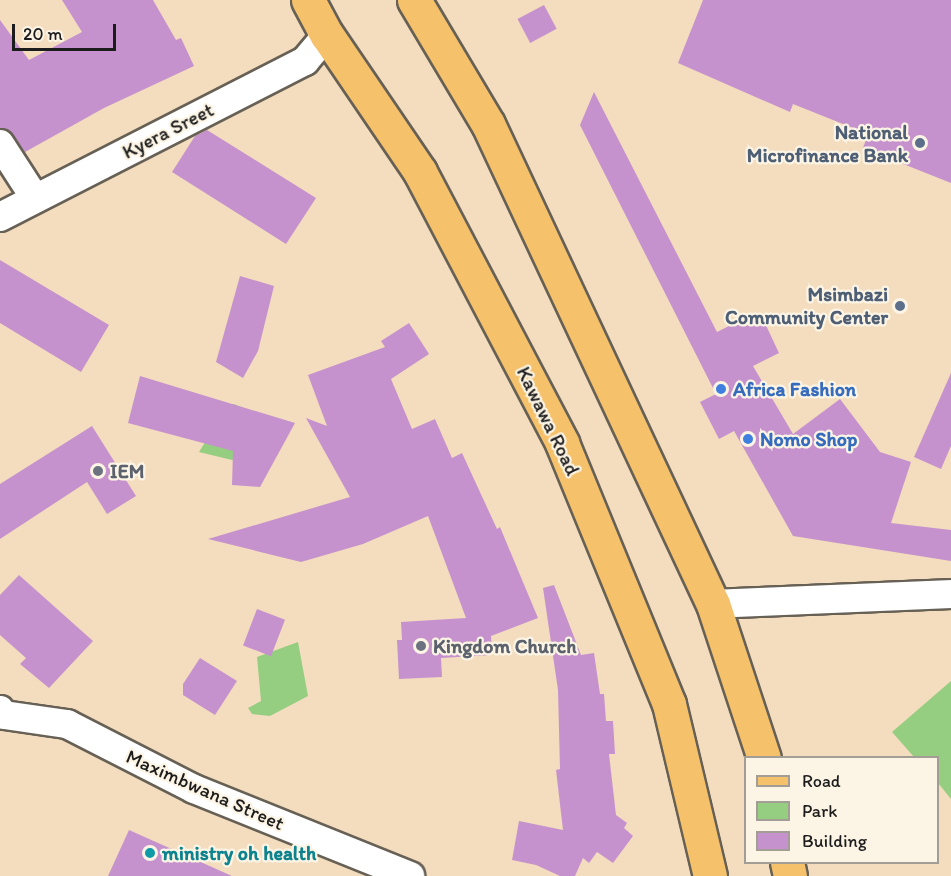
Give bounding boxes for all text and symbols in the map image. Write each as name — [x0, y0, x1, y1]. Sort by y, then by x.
scale bar — [15, 12, 118, 50]
text: 20 m — [23, 23, 63, 45]
street label: Kyera Sreet — [118, 98, 218, 164]
place label: National Microfinance Bank — [746, 120, 908, 167]
marker: National Microfinance Bank — [913, 136, 927, 150]
place label: Msimbazi Community Center — [725, 282, 888, 329]
marker: Msimbazi Community Center — [893, 299, 907, 313]
street label: Kawawa Road — [511, 363, 585, 479]
place label: Africa Fashion — [733, 377, 855, 401]
marker: Africa Fashion — [714, 382, 728, 396]
place label: Nomo Shop — [760, 427, 857, 451]
marker: Nomo Shop — [741, 432, 755, 446]
place label: IEM — [110, 459, 144, 483]
marker: IEM — [91, 464, 105, 478]
place label: Kingdom Church — [433, 634, 577, 658]
marker: Kingdom Church — [414, 639, 428, 653]
street label: Maximbwana Street — [122, 744, 288, 836]
legend — [744, 756, 939, 864]
text: Road — [802, 770, 841, 792]
text: Park — [802, 800, 837, 822]
text: Building — [802, 830, 867, 852]
place label: ministry oh health — [162, 841, 317, 865]
marker: ministry oh health — [143, 846, 157, 860]

